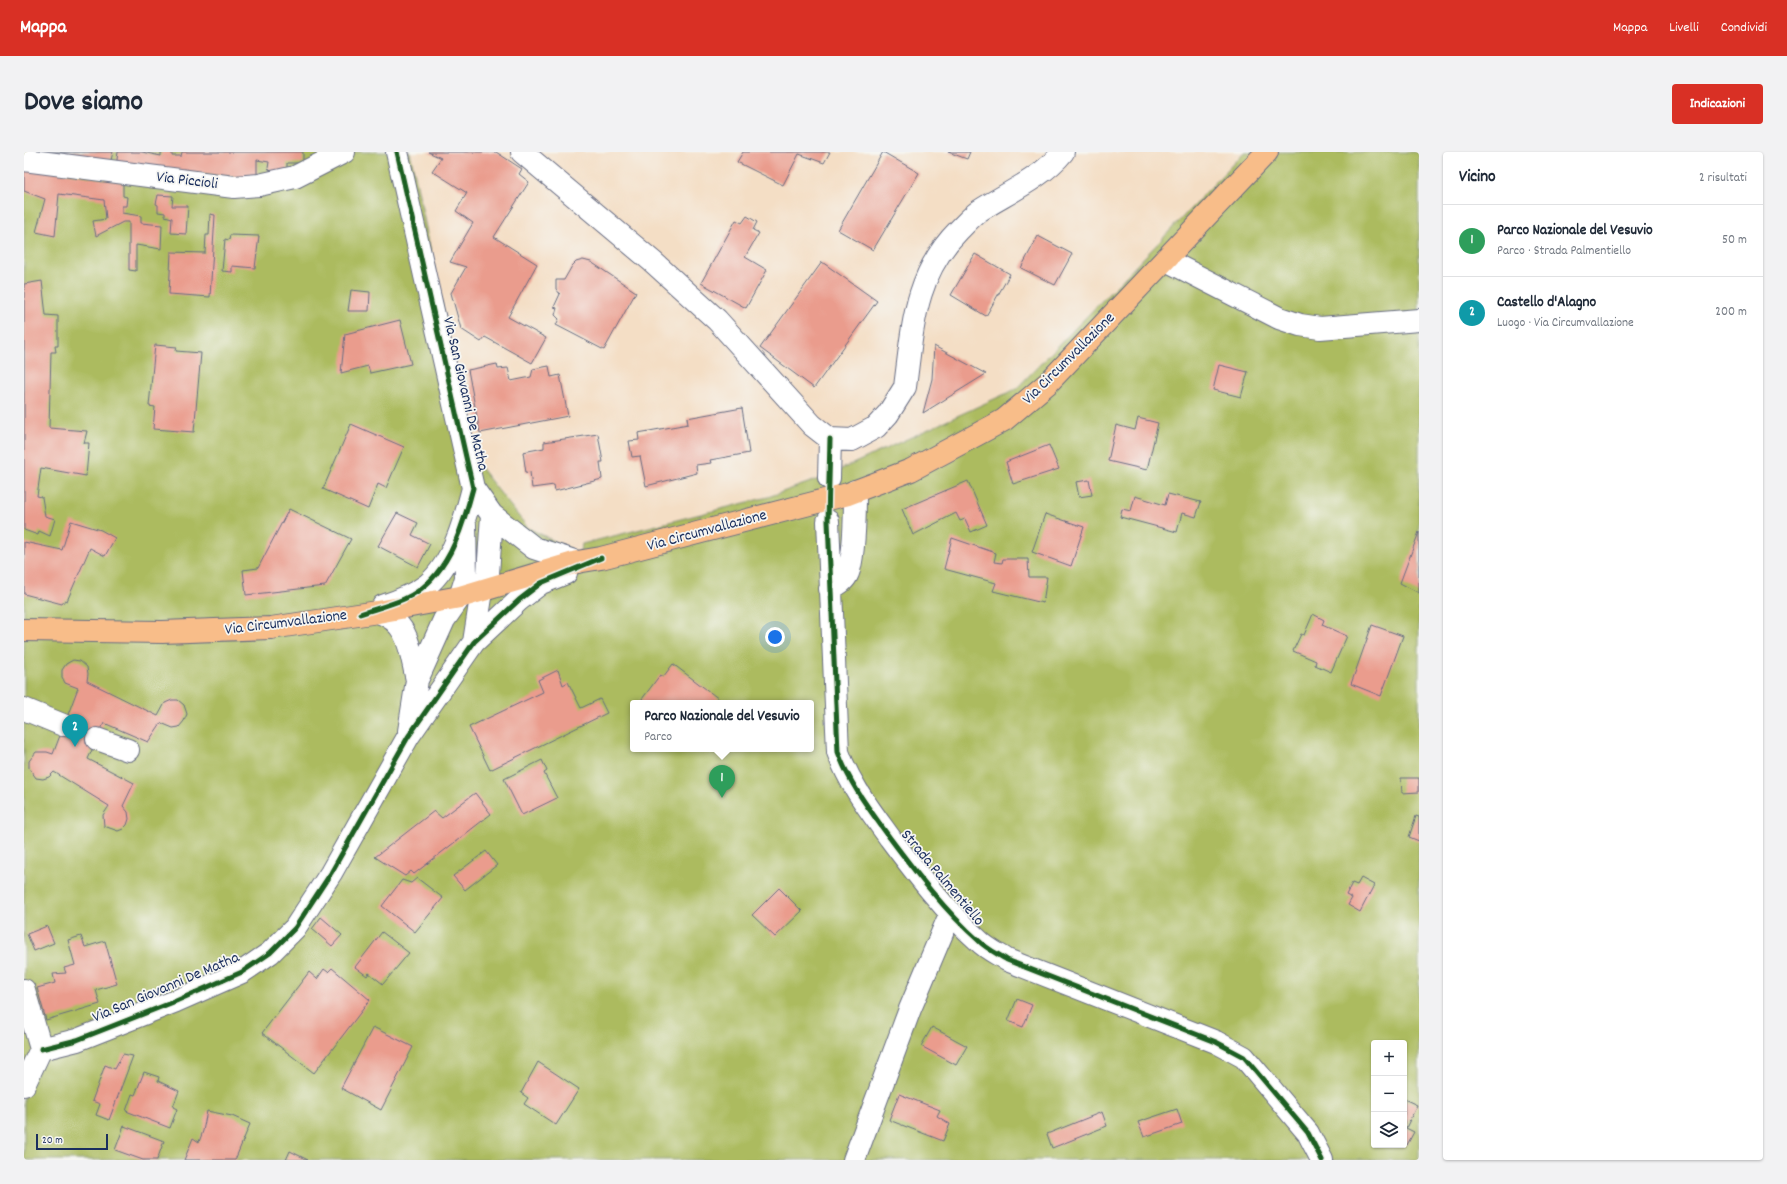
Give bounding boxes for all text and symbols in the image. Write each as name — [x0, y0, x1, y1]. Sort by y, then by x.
text: Mappa — [20, 15, 66, 42]
text: Mappa — [1613, 18, 1647, 38]
text: Livelli — [1669, 18, 1699, 38]
text: Condividi — [1721, 18, 1767, 38]
text: Dove siamo — [24, 84, 143, 124]
button: Indicazioni — [1672, 84, 1763, 124]
street label: Via Piccioli — [155, 166, 219, 196]
text: Vicino — [1459, 166, 1496, 190]
text: 2 risultati — [1699, 169, 1747, 188]
text: Parco Nazionale del Vesuvio — [1497, 220, 1653, 242]
text: 1 — [1471, 231, 1473, 250]
text: 50 m — [1722, 231, 1747, 250]
text: Parco · Strada Palmentiello — [1497, 242, 1631, 261]
text: Castello d'Alagno — [1497, 292, 1596, 314]
text: 2 — [1469, 303, 1475, 322]
text: 200 m — [1715, 303, 1747, 322]
street label: Via Circumvallazione — [1017, 307, 1121, 411]
text: Luogo · Via Circumvallazione — [1497, 314, 1634, 333]
street label: Via San Giovanni De Matha — [436, 315, 494, 474]
street label: Via Circumvallazione — [645, 504, 769, 558]
street label: Via Circumvallazione — [224, 604, 348, 642]
your location — [765, 627, 785, 647]
popup — [630, 700, 814, 752]
text: Parco Nazionale del Vesuvio — [644, 706, 800, 728]
pin: 2 — [62, 714, 88, 747]
text: Parco — [644, 728, 672, 747]
pin: 1 — [709, 765, 735, 798]
street label: Strada Palmentiello — [895, 825, 989, 931]
street label: Via San Giovanni De Matha — [89, 946, 244, 1029]
map controls — [1371, 1040, 1407, 1148]
button: + — [1371, 1040, 1407, 1076]
button: − — [1371, 1076, 1407, 1112]
button: layers — [1371, 1112, 1407, 1148]
scale bar — [36, 1132, 108, 1151]
text: 20 m — [42, 1133, 63, 1149]

